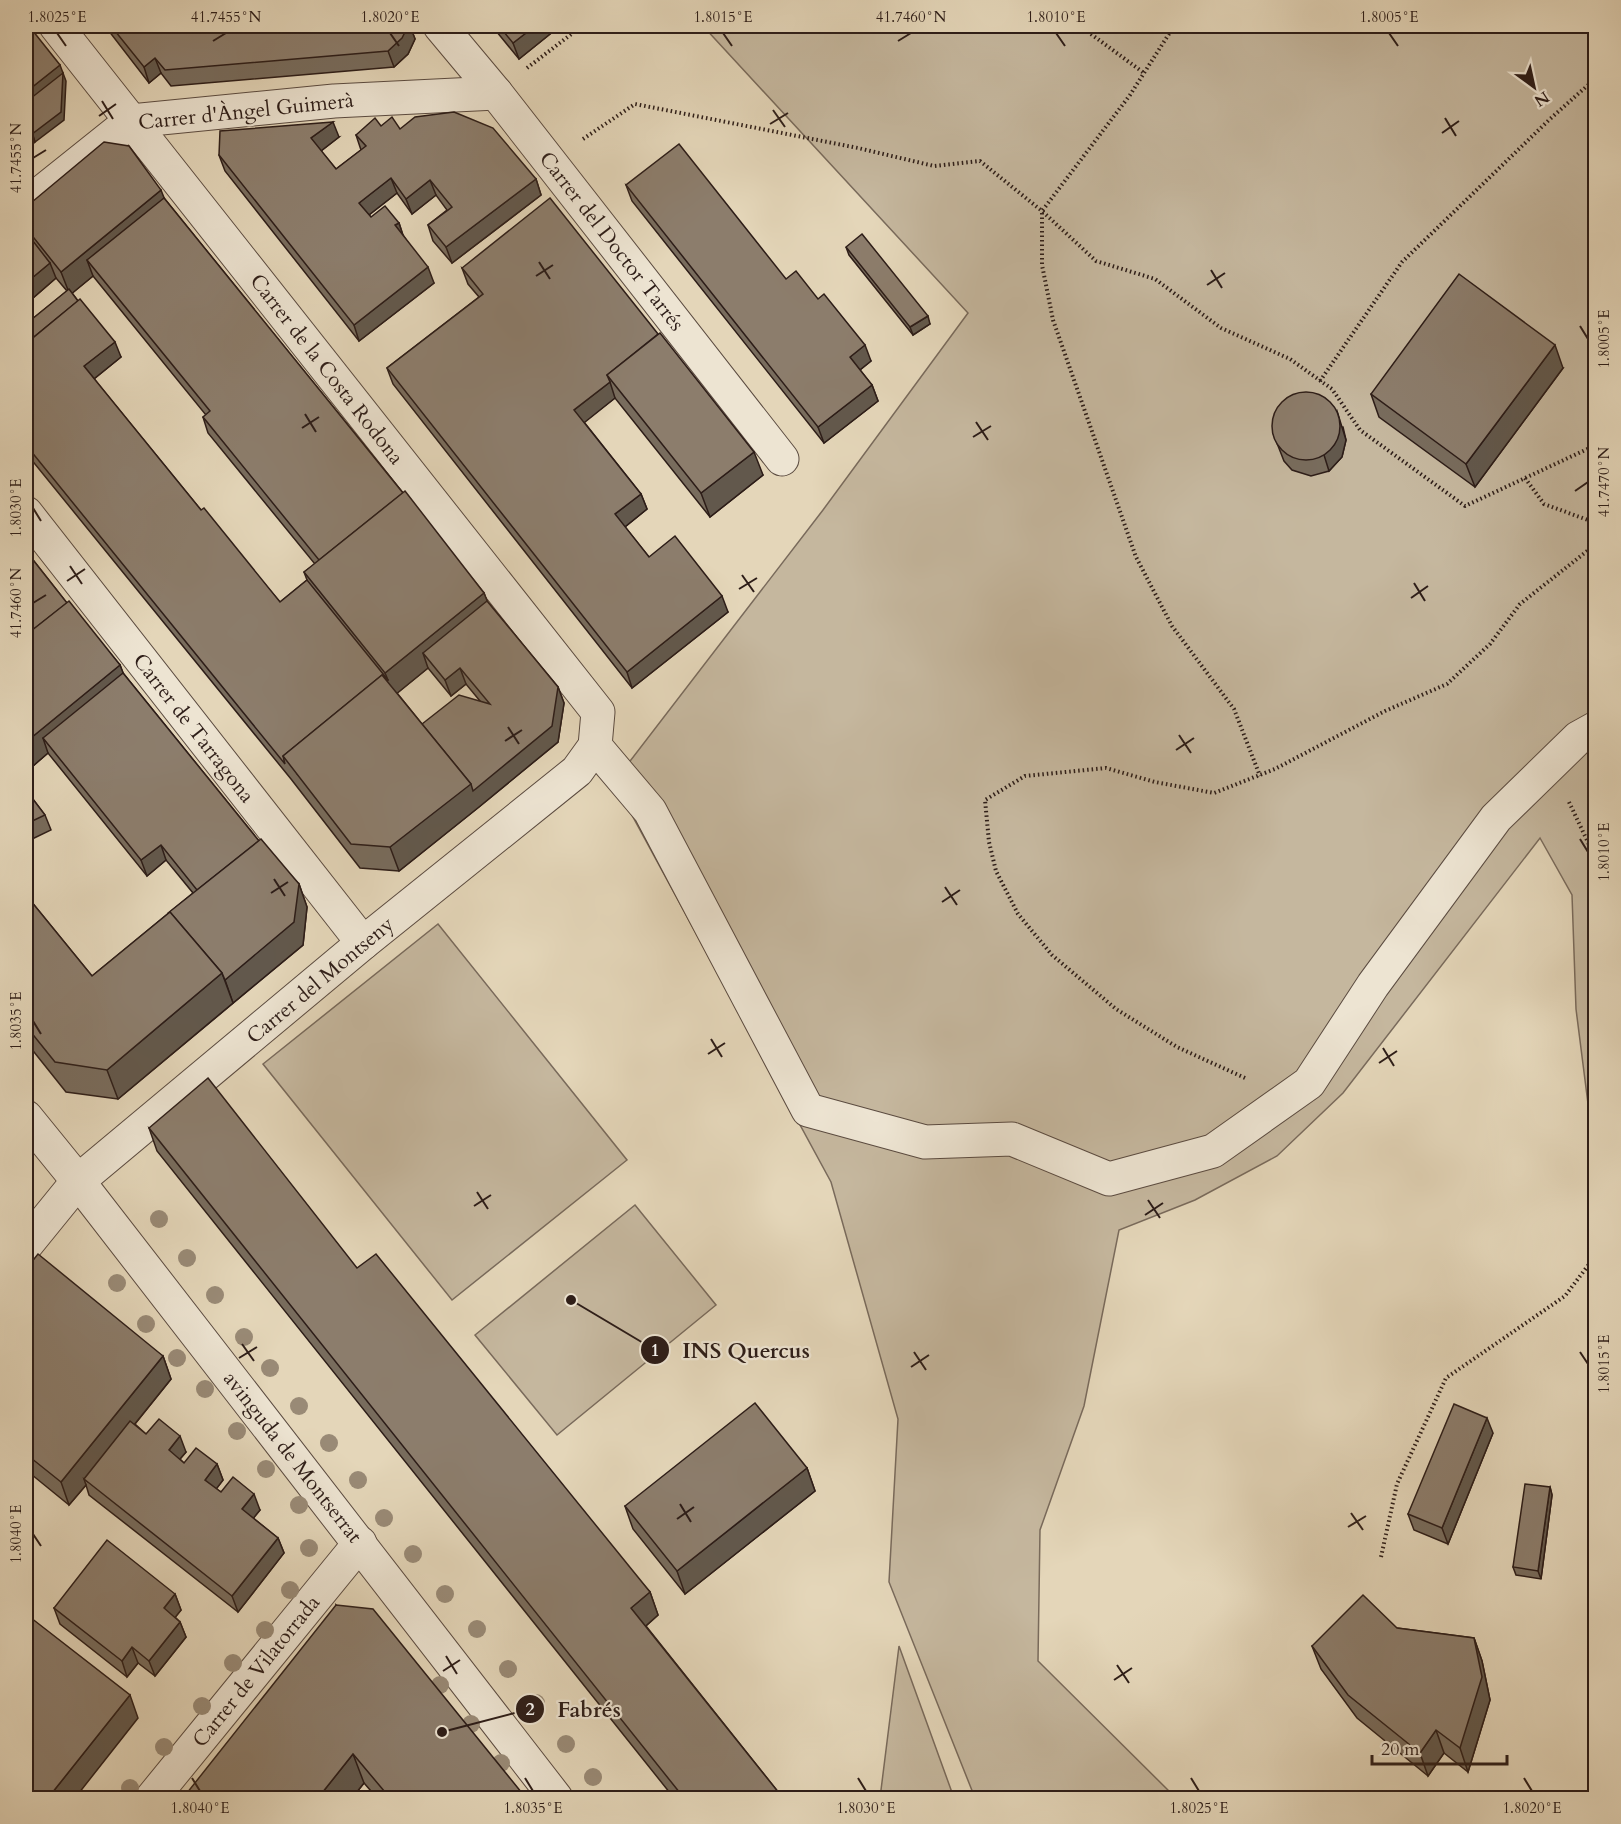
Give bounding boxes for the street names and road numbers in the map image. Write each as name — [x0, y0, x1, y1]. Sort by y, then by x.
street label: Carrer d'Àngel Guimerà — [137, 86, 355, 137]
street label: Carrer del Doctor Tarrés — [532, 145, 691, 337]
street label: Carrer de la Costa Rodona — [243, 268, 410, 471]
street label: Carrer de Tarragona — [126, 647, 261, 809]
street label: Carrer del Montseny — [240, 910, 400, 1051]
street label: avinguda de Montserrat — [216, 1365, 369, 1549]
street label: Carrer de Vilatorrada — [186, 1589, 327, 1754]

